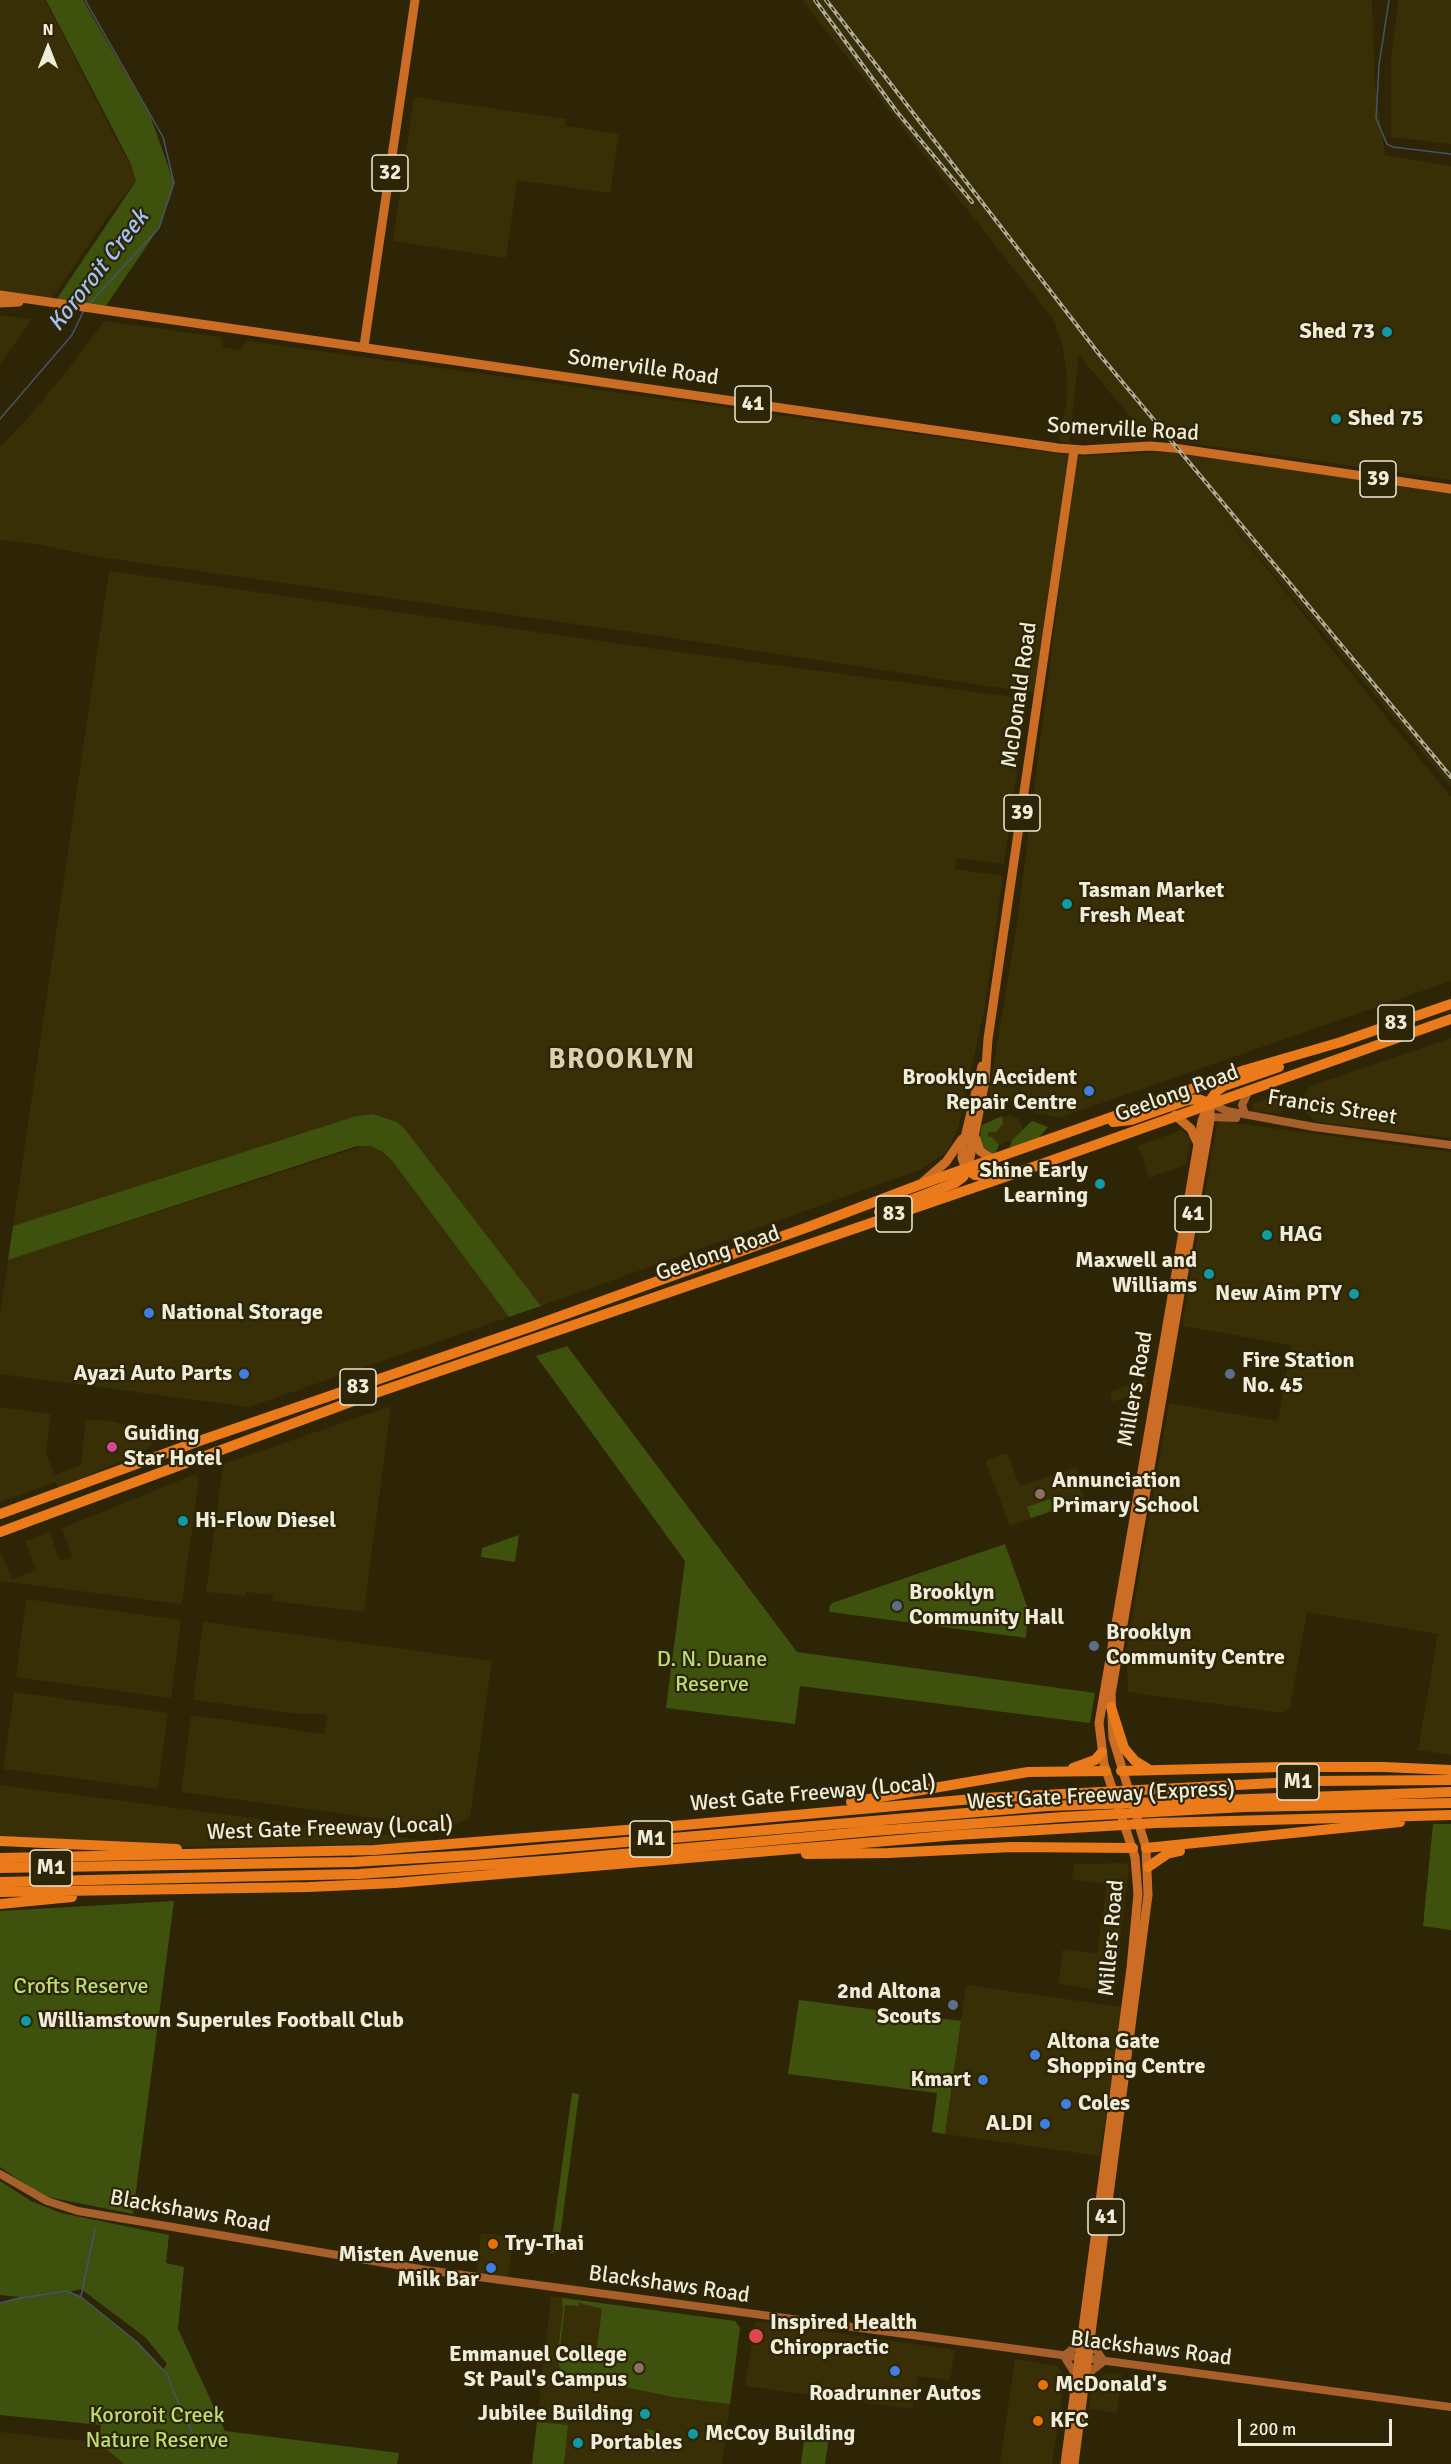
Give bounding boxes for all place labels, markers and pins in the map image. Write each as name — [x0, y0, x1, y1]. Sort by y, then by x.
place label: Shed 73 — [1299, 319, 1375, 345]
marker: Shed 73 — [1380, 325, 1394, 339]
place label: Shed 75 — [1348, 406, 1424, 432]
marker: Shed 75 — [1329, 412, 1343, 426]
place label: Tasman Market Fresh Meat — [1079, 878, 1224, 930]
marker: Tasman Market Fresh Meat — [1060, 897, 1074, 911]
place label: Brooklyn Accident Repair Centre — [902, 1065, 1077, 1116]
marker: Brooklyn Accident Repair Centre — [1082, 1084, 1096, 1098]
place label: Shine Early Learning — [979, 1158, 1088, 1210]
marker: Shine Early Learning — [1093, 1177, 1107, 1191]
place label: HAG — [1279, 1222, 1322, 1248]
marker: HAG — [1260, 1228, 1274, 1242]
place label: Maxwell and Williams — [1075, 1248, 1197, 1300]
marker: Maxwell and Williams — [1202, 1267, 1216, 1281]
place label: New Aim PTY — [1215, 1281, 1342, 1307]
marker: New Aim PTY — [1347, 1287, 1361, 1301]
place label: National Storage — [161, 1300, 323, 1326]
marker: National Storage — [142, 1306, 156, 1320]
place label: Fire Station No. 45 — [1242, 1348, 1354, 1400]
place label: Ayazi Auto Parts — [74, 1361, 232, 1387]
marker: Ayazi Auto Parts — [237, 1367, 251, 1381]
marker: Fire Station No. 45 — [1223, 1367, 1237, 1381]
place label: Guiding Star Hotel — [124, 1421, 222, 1472]
marker: Guiding Star Hotel — [105, 1440, 119, 1454]
place label: Annunciation Primary School — [1052, 1468, 1199, 1520]
marker: Annunciation Primary School — [1033, 1487, 1047, 1501]
place label: Hi-Flow Diesel — [195, 1508, 336, 1534]
marker: Hi-Flow Diesel — [176, 1514, 190, 1528]
place label: Brooklyn Community Hall — [909, 1580, 1064, 1632]
marker: Brooklyn Community Hall — [890, 1599, 904, 1613]
place label: Brooklyn Community Centre — [1106, 1620, 1285, 1672]
marker: Brooklyn Community Centre — [1087, 1639, 1101, 1653]
place label: 2nd Altona Scouts — [837, 1979, 941, 2030]
marker: 2nd Altona Scouts — [946, 1998, 960, 2012]
place label: Williamstown Superules Football Club — [38, 2008, 404, 2034]
marker: Williamstown Superules Football Club — [19, 2014, 33, 2028]
place label: Altona Gate Shopping Centre — [1047, 2029, 1205, 2080]
marker: Altona Gate Shopping Centre — [1028, 2048, 1042, 2062]
place label: Kmart — [910, 2067, 971, 2093]
marker: Kmart — [976, 2073, 990, 2087]
place label: Coles — [1078, 2091, 1130, 2117]
marker: Coles — [1059, 2097, 1073, 2111]
place label: ALDI — [986, 2111, 1033, 2137]
marker: ALDI — [1038, 2117, 1052, 2131]
place label: Try-Thai — [505, 2231, 584, 2257]
marker: Try-Thai — [486, 2237, 500, 2251]
place label: Misten Avenue Milk Bar — [339, 2242, 479, 2294]
marker: Misten Avenue Milk Bar — [484, 2261, 498, 2275]
place label: Inspired Health Chiropractic — [770, 2310, 917, 2362]
marker: Inspired Health Chiropractic — [747, 2327, 765, 2345]
place label: Emmanuel College St Paul's Campus — [449, 2342, 627, 2394]
marker: Emmanuel College St Paul's Campus — [632, 2361, 646, 2375]
marker: Roadrunner Autos — [888, 2364, 902, 2378]
place label: McDonald's — [1055, 2372, 1167, 2398]
marker: McDonald's — [1036, 2378, 1050, 2392]
place label: Roadrunner Autos — [809, 2381, 981, 2407]
place label: Jubilee Building — [478, 2401, 633, 2427]
marker: Jubilee Building — [638, 2407, 652, 2421]
place label: KFC — [1050, 2408, 1089, 2434]
marker: KFC — [1031, 2414, 1045, 2428]
place label: McCoy Building — [705, 2421, 855, 2447]
marker: McCoy Building — [686, 2427, 700, 2441]
place label: Portables — [590, 2430, 682, 2456]
marker: Portables — [571, 2436, 585, 2450]

